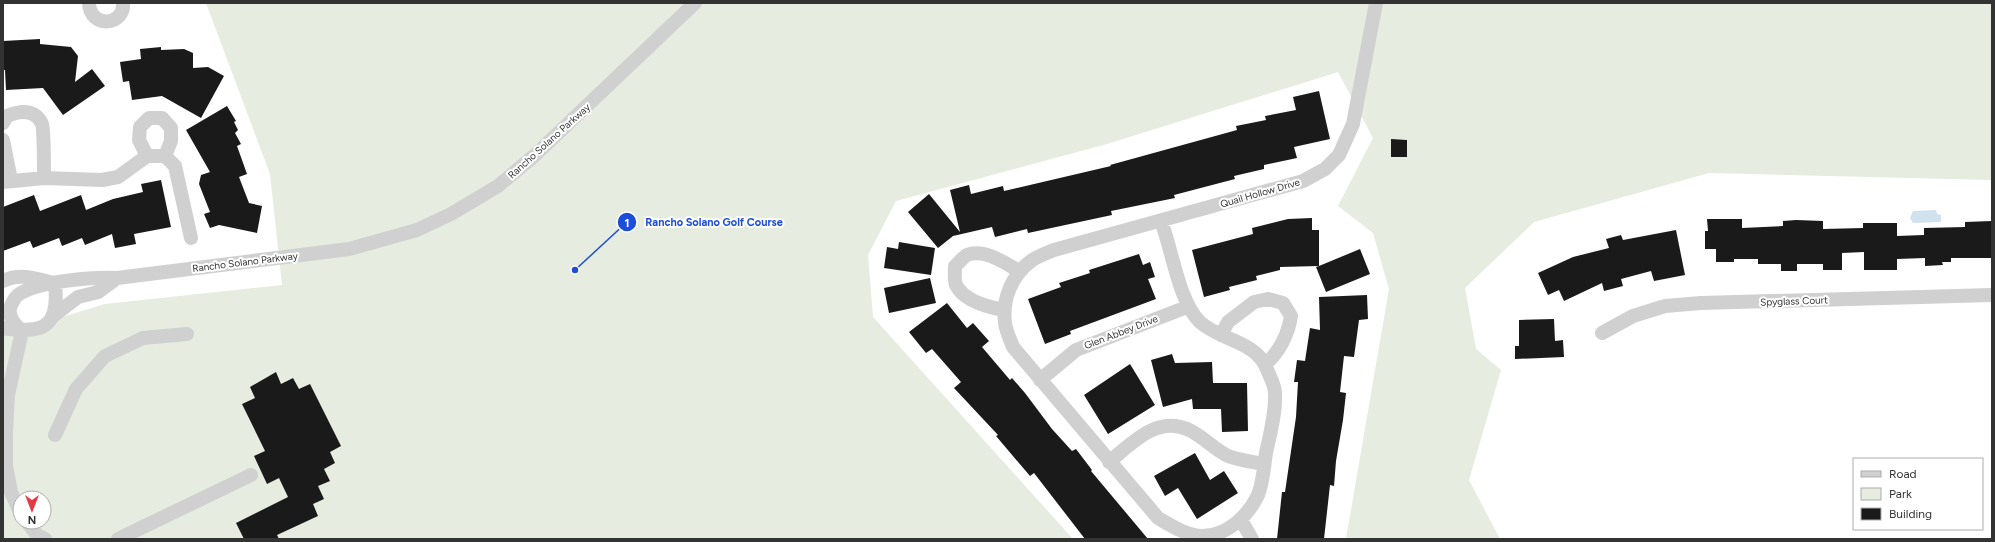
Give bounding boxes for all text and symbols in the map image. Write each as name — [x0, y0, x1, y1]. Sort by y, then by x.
street label: Rancho Solano Parkway — [505, 100, 593, 181]
street label: Quail Hollow Drive — [1219, 175, 1302, 211]
callout: Rancho Solano Golf Course — [617, 211, 791, 234]
text: 1 — [624, 216, 630, 230]
text: Rancho Solano Golf Course — [645, 216, 783, 229]
street label: Rancho Solano Parkway — [191, 249, 299, 275]
street label: Spyglass Court — [1760, 293, 1828, 309]
street label: Glen Abbey Drive — [1082, 312, 1160, 352]
legend — [1853, 458, 1983, 530]
text: Road — [1889, 467, 1917, 481]
text: Park — [1889, 487, 1912, 501]
north arrow — [12, 490, 52, 530]
text: Building — [1889, 507, 1932, 521]
text: N — [28, 513, 36, 526]

